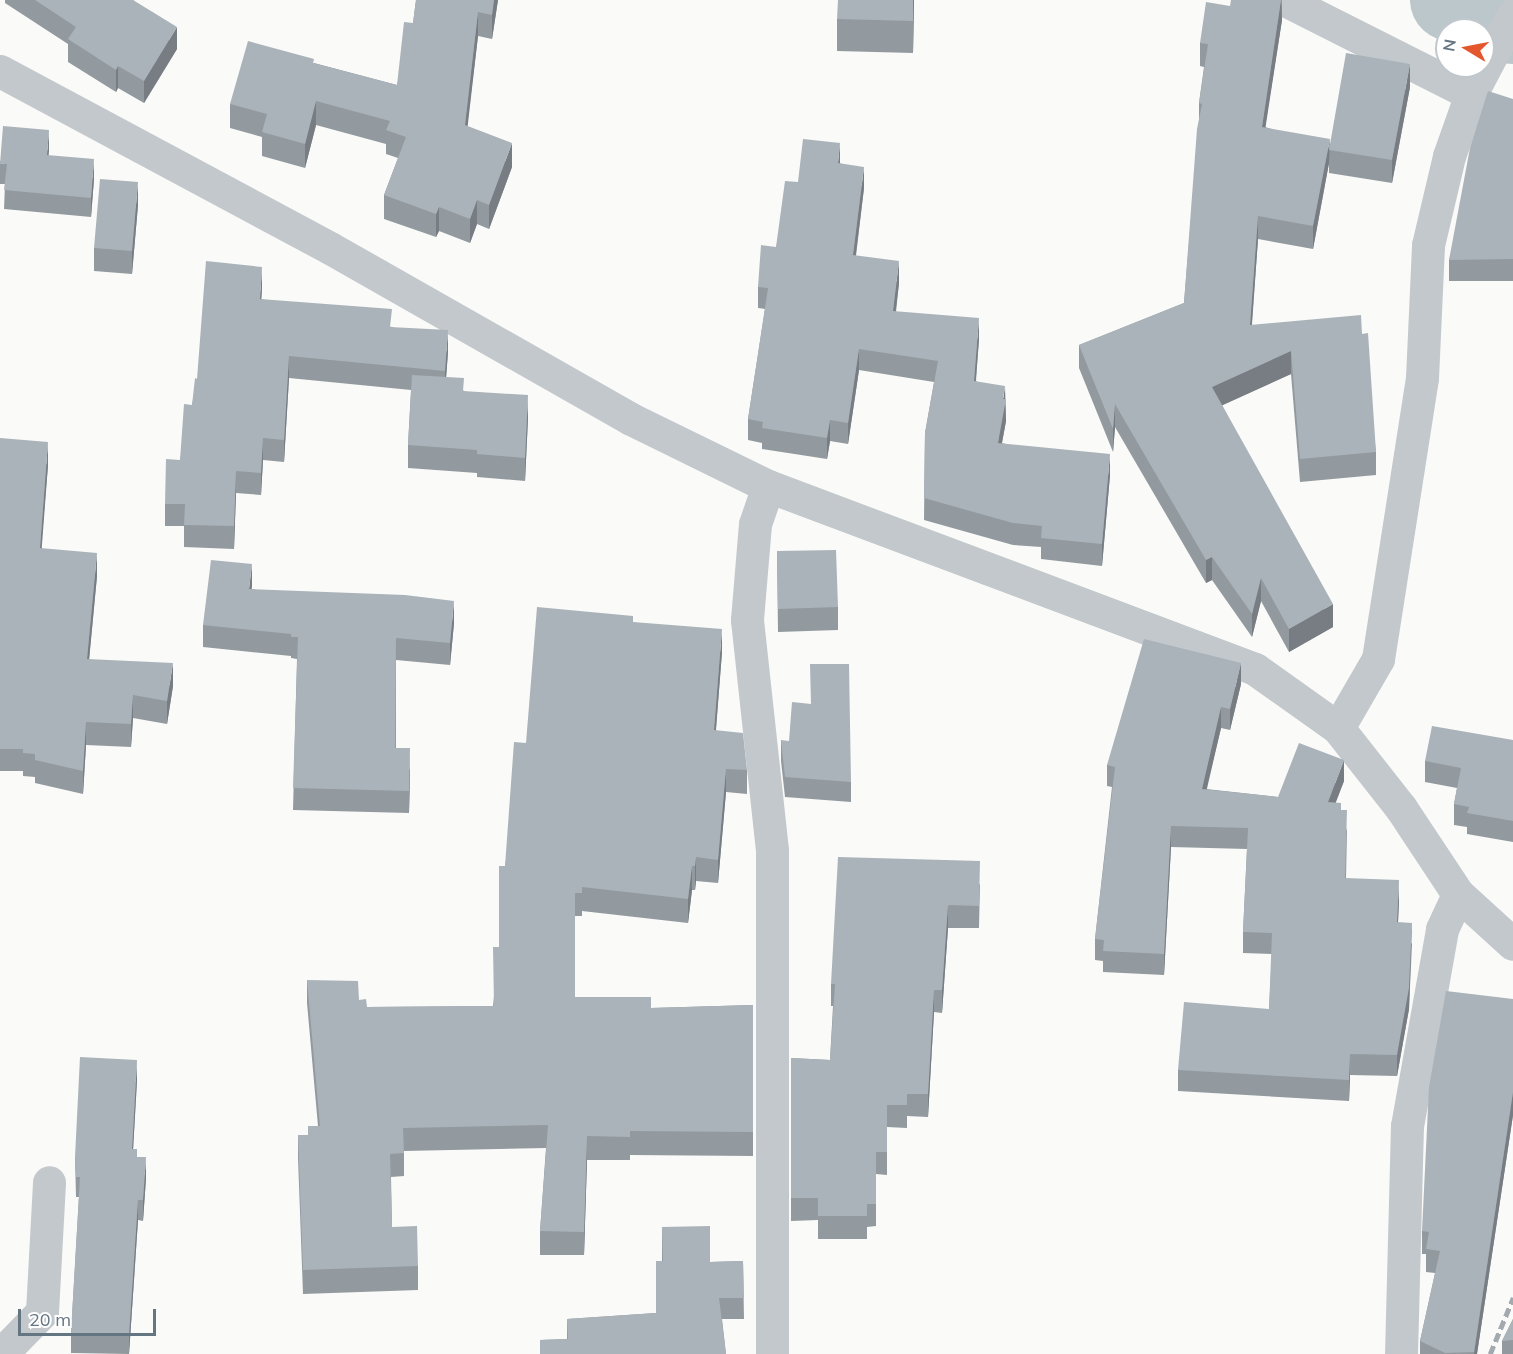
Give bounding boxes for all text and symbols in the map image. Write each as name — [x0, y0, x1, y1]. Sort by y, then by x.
north arrow — [1435, 18, 1495, 78]
text: N — [1438, 38, 1460, 53]
scale bar — [21, 1297, 159, 1335]
text: 20 m — [29, 1308, 71, 1331]

